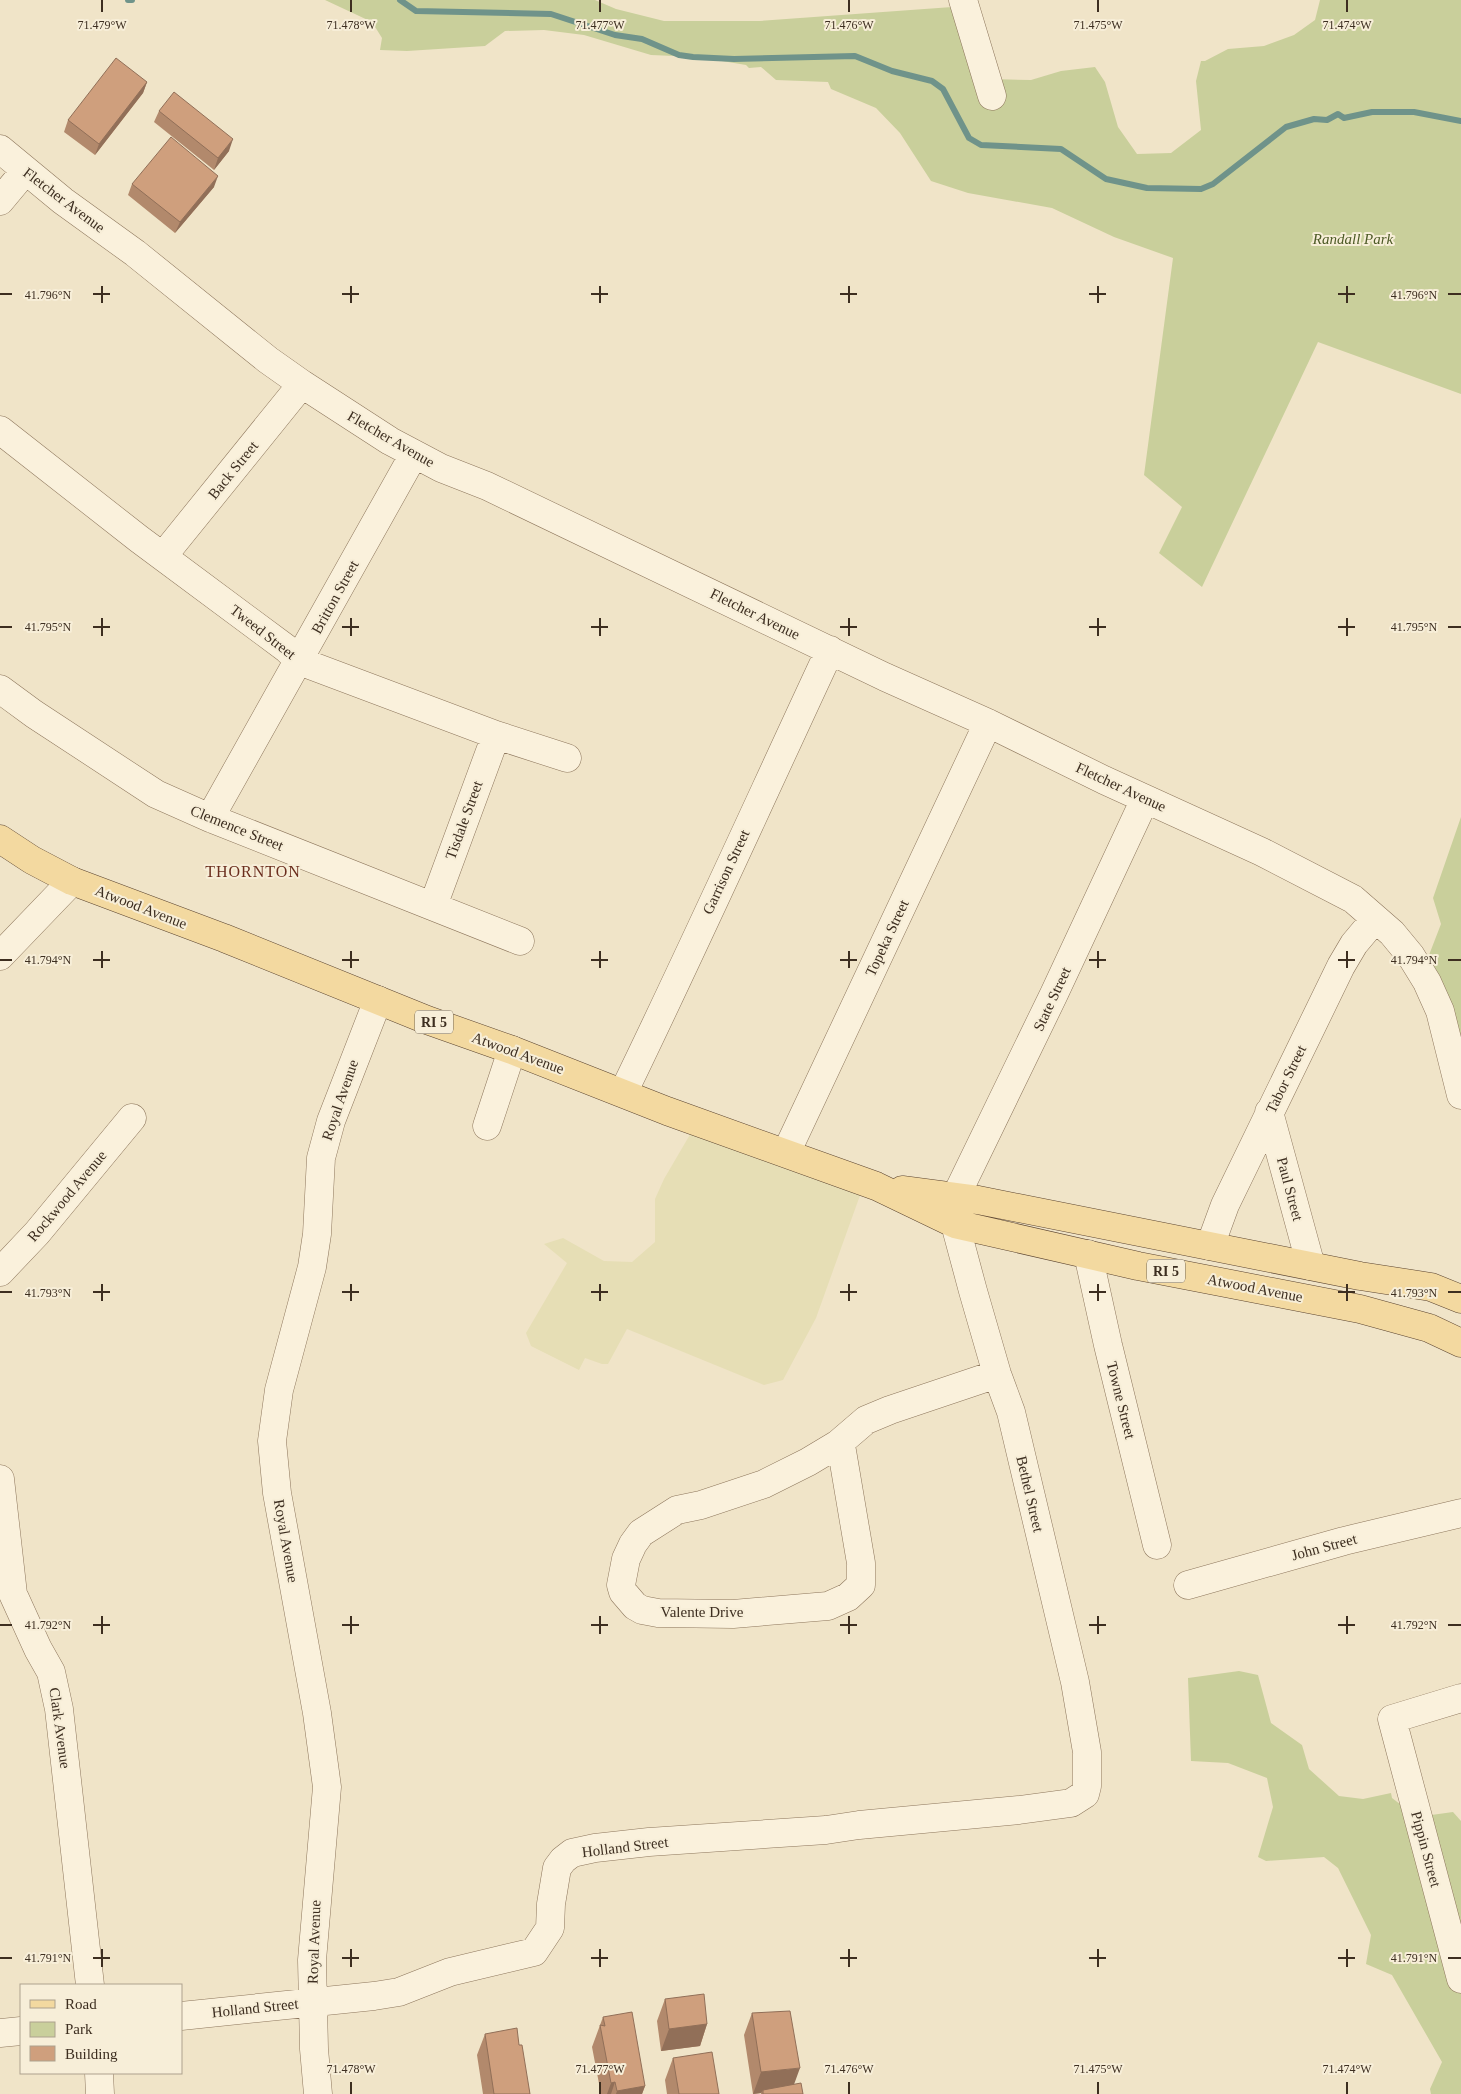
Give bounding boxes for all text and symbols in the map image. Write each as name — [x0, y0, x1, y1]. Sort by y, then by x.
text: 71.479°W — [77, 18, 127, 32]
text: 71.478°W — [326, 18, 376, 32]
text: 71.477°W — [575, 18, 625, 32]
text: 71.476°W — [824, 18, 874, 32]
text: 71.475°W — [1073, 18, 1123, 32]
text: 71.474°W — [1322, 18, 1372, 32]
street label: Fletcher Avenue — [20, 164, 108, 236]
park label: Randall Park — [1312, 231, 1394, 247]
text: 41.796°N — [25, 288, 72, 302]
text: 41.796°N — [1391, 288, 1438, 302]
street label: Fletcher Avenue — [345, 408, 438, 470]
street label: Back Street — [205, 437, 262, 502]
street label: Britton Street — [308, 557, 362, 636]
street label: Fletcher Avenue — [708, 585, 803, 643]
street label: Tweed Street — [227, 602, 300, 663]
text: 41.795°N — [25, 620, 72, 634]
text: 41.795°N — [1391, 620, 1438, 634]
street label: Fletcher Avenue — [1073, 759, 1169, 815]
street label: Tisdale Street — [442, 778, 486, 861]
street label: Clemence Street — [188, 802, 287, 854]
street label: Garrison Street — [699, 827, 753, 917]
district label: THORNTON — [205, 863, 301, 880]
street label: Atwood Avenue — [93, 882, 189, 932]
street label: Topeka Street — [862, 896, 912, 979]
text: 41.794°N — [25, 953, 72, 967]
text: 41.794°N — [1391, 953, 1438, 967]
street label: State Street — [1030, 964, 1074, 1034]
road number: RI 5 — [415, 1010, 453, 1034]
street label: Atwood Avenue — [470, 1029, 567, 1077]
street label: Tabor Street — [1263, 1042, 1310, 1116]
street label: Royal Avenue — [319, 1057, 361, 1142]
street label: Rockwood Avenue — [24, 1147, 110, 1245]
street label: Paul Street — [1274, 1155, 1306, 1223]
road number: RI 5 — [1147, 1260, 1185, 1282]
street label: Atwood Avenue — [1206, 1271, 1304, 1305]
text: 41.793°N — [25, 1286, 72, 1300]
text: 41.793°N — [1391, 1286, 1438, 1300]
street label: Towne Street — [1104, 1360, 1139, 1441]
street label: Bethel Street — [1013, 1454, 1047, 1535]
street label: Royal Avenue — [271, 1498, 301, 1584]
street label: John Street — [1290, 1530, 1359, 1563]
street label: Valente Drive — [661, 1604, 744, 1620]
text: 41.792°N — [25, 1618, 72, 1632]
text: 41.792°N — [1391, 1618, 1438, 1632]
street label: Clark Avenue — [46, 1686, 74, 1770]
street label: Pippin Street — [1408, 1809, 1444, 1890]
street label: Holland Street — [581, 1834, 670, 1860]
street label: Royal Avenue — [305, 1899, 323, 1984]
text: 41.791°N — [25, 1951, 72, 1965]
text: 41.791°N — [1391, 1951, 1438, 1965]
legend — [20, 1984, 182, 2074]
street label: Holland Street — [211, 1995, 300, 2021]
text: Road — [65, 1996, 97, 2012]
text: Park — [65, 2021, 93, 2037]
text: Building — [65, 2046, 118, 2062]
text: 71.478°W — [326, 2062, 376, 2076]
text: 71.477°W — [575, 2062, 625, 2076]
text: 71.476°W — [824, 2062, 874, 2076]
text: 71.475°W — [1073, 2062, 1123, 2076]
text: 71.474°W — [1322, 2062, 1372, 2076]

